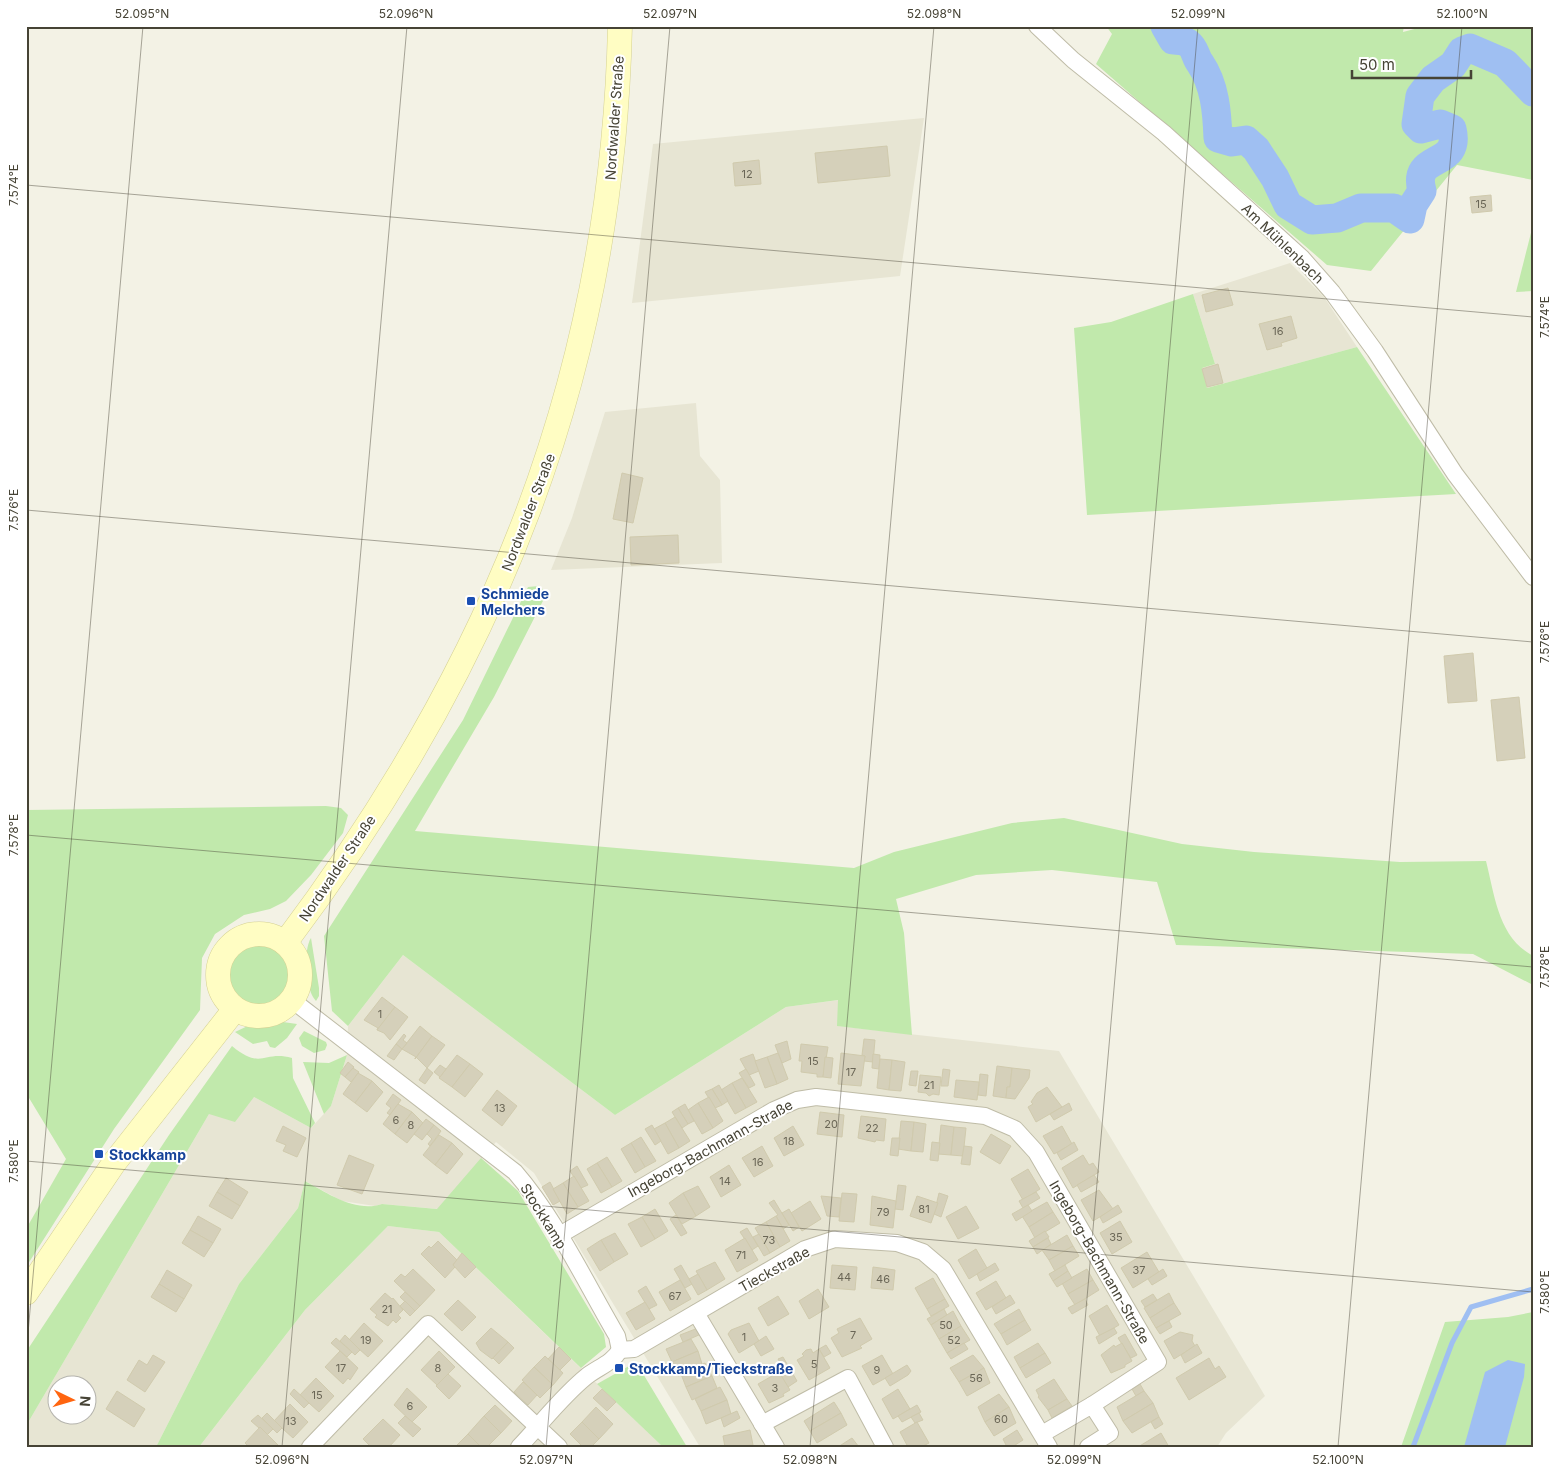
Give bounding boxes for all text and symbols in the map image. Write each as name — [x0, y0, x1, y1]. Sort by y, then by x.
text: 52.095°N — [115, 6, 169, 21]
text: 52.096°N — [379, 6, 433, 21]
text: 52.097°N — [643, 6, 697, 21]
text: 52.098°N — [907, 6, 961, 21]
text: 52.099°N — [1171, 6, 1225, 21]
text: 52.100°N — [1436, 6, 1488, 21]
scale bar — [1352, 48, 1470, 80]
street label: Nordwalder Straße — [601, 55, 627, 181]
text: 50 m — [1359, 55, 1395, 74]
text: 7.574°E — [6, 164, 21, 206]
house number: 12 — [741, 167, 753, 181]
house number: 15 — [1475, 197, 1487, 211]
street label: Am Mühlenbach — [1238, 199, 1328, 287]
text: 7.574°E — [1537, 296, 1552, 338]
house number: 16 — [1272, 324, 1284, 338]
street label: Nordwalder Straße — [498, 451, 558, 573]
text: 7.576°E — [6, 489, 21, 531]
place label: Schmiede Melchers — [481, 585, 549, 618]
marker: Schmiede Melchers — [465, 595, 477, 607]
text: 7.576°E — [1537, 621, 1552, 663]
street label: Nordwalder Straße — [295, 812, 379, 924]
text: 7.578°E — [6, 814, 21, 856]
text: 7.578°E — [1537, 946, 1552, 988]
house number: 1 — [378, 1007, 382, 1021]
house number: 15 — [807, 1054, 819, 1068]
house number: 17 — [846, 1065, 856, 1079]
house number: 21 — [923, 1078, 935, 1092]
street label: Ingeborg-Bachmann-Straße — [625, 1096, 795, 1200]
house number: 13 — [494, 1101, 506, 1115]
house number: 6 — [393, 1113, 400, 1127]
house number: 20 — [824, 1117, 838, 1131]
house number: 8 — [408, 1118, 415, 1132]
house number: 22 — [865, 1121, 879, 1135]
house number: 18 — [783, 1134, 795, 1148]
text: 7.580°E — [6, 1139, 21, 1183]
place label: Stockkamp — [109, 1146, 186, 1163]
marker: Stockkamp — [93, 1148, 105, 1160]
house number: 16 — [752, 1155, 764, 1169]
house number: 14 — [719, 1174, 731, 1188]
street label: Ingeborg-Bachmann-Straße — [1046, 1177, 1154, 1347]
street label: Stockkamp — [517, 1180, 571, 1252]
house number: 81 — [918, 1202, 930, 1216]
house number: 79 — [877, 1205, 890, 1219]
house number: 35 — [1109, 1230, 1123, 1244]
house number: 73 — [763, 1233, 776, 1247]
street label: Tieckstraße — [736, 1243, 812, 1295]
house number: 71 — [736, 1248, 746, 1262]
house number: 37 — [1132, 1263, 1146, 1277]
house number: 44 — [837, 1270, 851, 1284]
text: 7.580°E — [1537, 1270, 1552, 1314]
house number: 46 — [876, 1272, 890, 1286]
house number: 67 — [668, 1289, 682, 1303]
house number: 21 — [381, 1302, 393, 1316]
house number: 50 — [939, 1318, 953, 1332]
house number: 7 — [850, 1328, 856, 1342]
house number: 1 — [742, 1330, 746, 1344]
house number: 19 — [360, 1333, 372, 1347]
house number: 52 — [947, 1333, 961, 1347]
house number: 5 — [811, 1357, 818, 1371]
place label: Stockkamp/Tieckstraße — [629, 1360, 793, 1377]
house number: 17 — [336, 1361, 346, 1375]
house number: 8 — [435, 1361, 442, 1375]
marker: Stockkamp/Tieckstraße — [613, 1362, 625, 1374]
house number: 9 — [874, 1363, 881, 1377]
house number: 56 — [969, 1371, 983, 1385]
north arrow — [48, 1376, 98, 1426]
house number: 3 — [772, 1381, 779, 1395]
house number: 15 — [311, 1388, 323, 1402]
text: N — [77, 1395, 94, 1407]
house number: 6 — [407, 1399, 414, 1413]
house number: 60 — [994, 1412, 1008, 1426]
house number: 13 — [285, 1414, 297, 1428]
text: 52.096°N — [255, 1452, 309, 1467]
text: 52.097°N — [519, 1452, 573, 1467]
text: 52.098°N — [783, 1452, 837, 1467]
text: 52.099°N — [1047, 1452, 1101, 1467]
text: 52.100°N — [1312, 1452, 1364, 1467]

